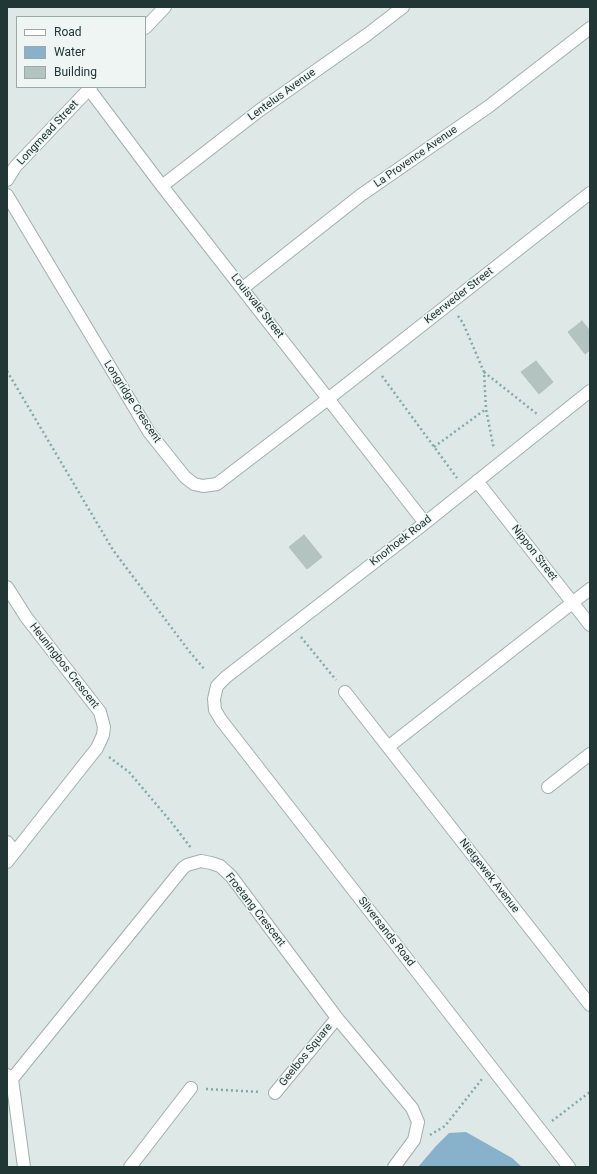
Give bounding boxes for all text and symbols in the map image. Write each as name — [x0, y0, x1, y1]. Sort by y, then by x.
legend — [16, 16, 146, 88]
text: Road — [54, 25, 82, 39]
text: Water — [54, 45, 85, 59]
text: Building — [54, 65, 97, 79]
street label: Lentelus Avenue — [246, 66, 318, 124]
street label: Longmead Street — [15, 98, 81, 168]
street label: La Provence Avenue — [372, 123, 460, 191]
street label: Keerweder Street — [422, 265, 496, 327]
street label: Louisvale Street — [228, 271, 286, 341]
street label: Longridge Crescent — [100, 358, 164, 446]
street label: Knorhoek Road — [368, 513, 434, 569]
street label: Nippon Street — [508, 523, 560, 583]
street label: Heuningbos Crescent — [26, 621, 102, 711]
street label: Nietgewek Avenue — [456, 836, 522, 916]
street label: Froetang Crescent — [222, 871, 288, 949]
street label: Silversands Road — [355, 895, 417, 969]
street label: Geelbos Square — [277, 1021, 335, 1089]

